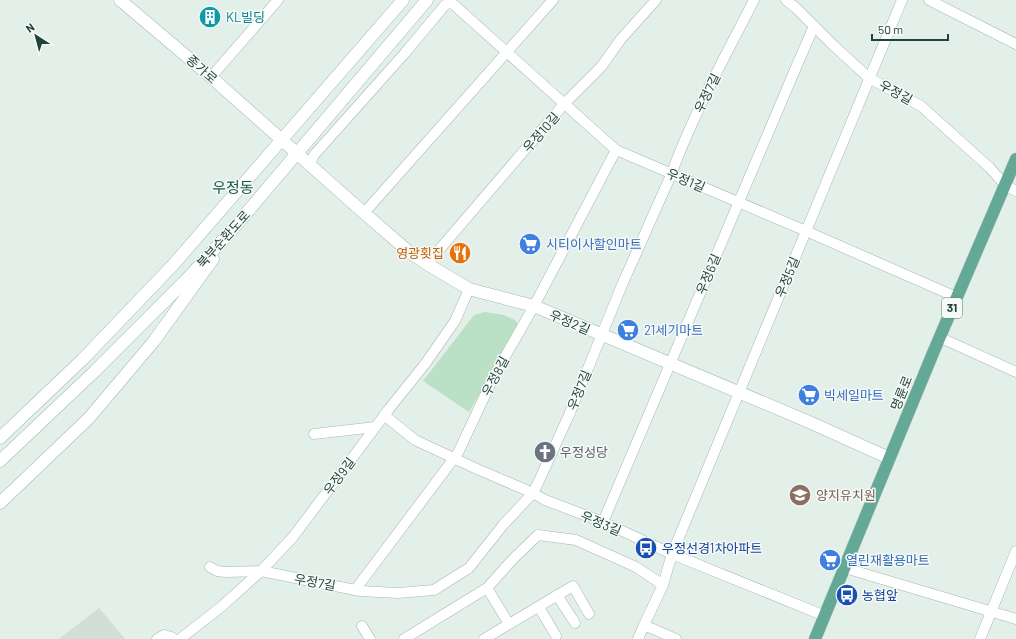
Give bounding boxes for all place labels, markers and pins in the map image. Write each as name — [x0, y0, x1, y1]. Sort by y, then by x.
building icon: KL빌딩 — [197, 4, 223, 30]
place label: KL빌딩 — [226, 9, 265, 25]
supermarket icon: 시티이사할인마트 — [517, 231, 543, 257]
place label: 시티이사할인마트 — [546, 236, 642, 252]
restaurant icon: 영광횟집 — [447, 240, 473, 266]
place label: 영광횟집 — [396, 245, 444, 261]
supermarket icon: 21세기마트 — [615, 317, 641, 343]
place label: 21세기마트 — [644, 322, 703, 338]
supermarket icon: 빅세일마트 — [796, 382, 822, 408]
place label: 빅세일마트 — [824, 387, 884, 403]
church icon: 우정성당 — [532, 439, 558, 465]
place label: 우정성당 — [560, 444, 608, 460]
school or university icon: 양지유치원 — [787, 482, 813, 508]
place label: 양지유치원 — [816, 487, 876, 503]
bus stop icon: 우정선경1차아파트 — [633, 535, 659, 561]
place label: 우정선경1차아파트 — [662, 540, 762, 556]
supermarket icon: 열린재활용마트 — [817, 547, 843, 573]
place label: 열린재활용마트 — [846, 552, 930, 568]
bus stop icon: 농협앞 — [834, 582, 860, 608]
place label: 농협앞 — [862, 587, 898, 603]

